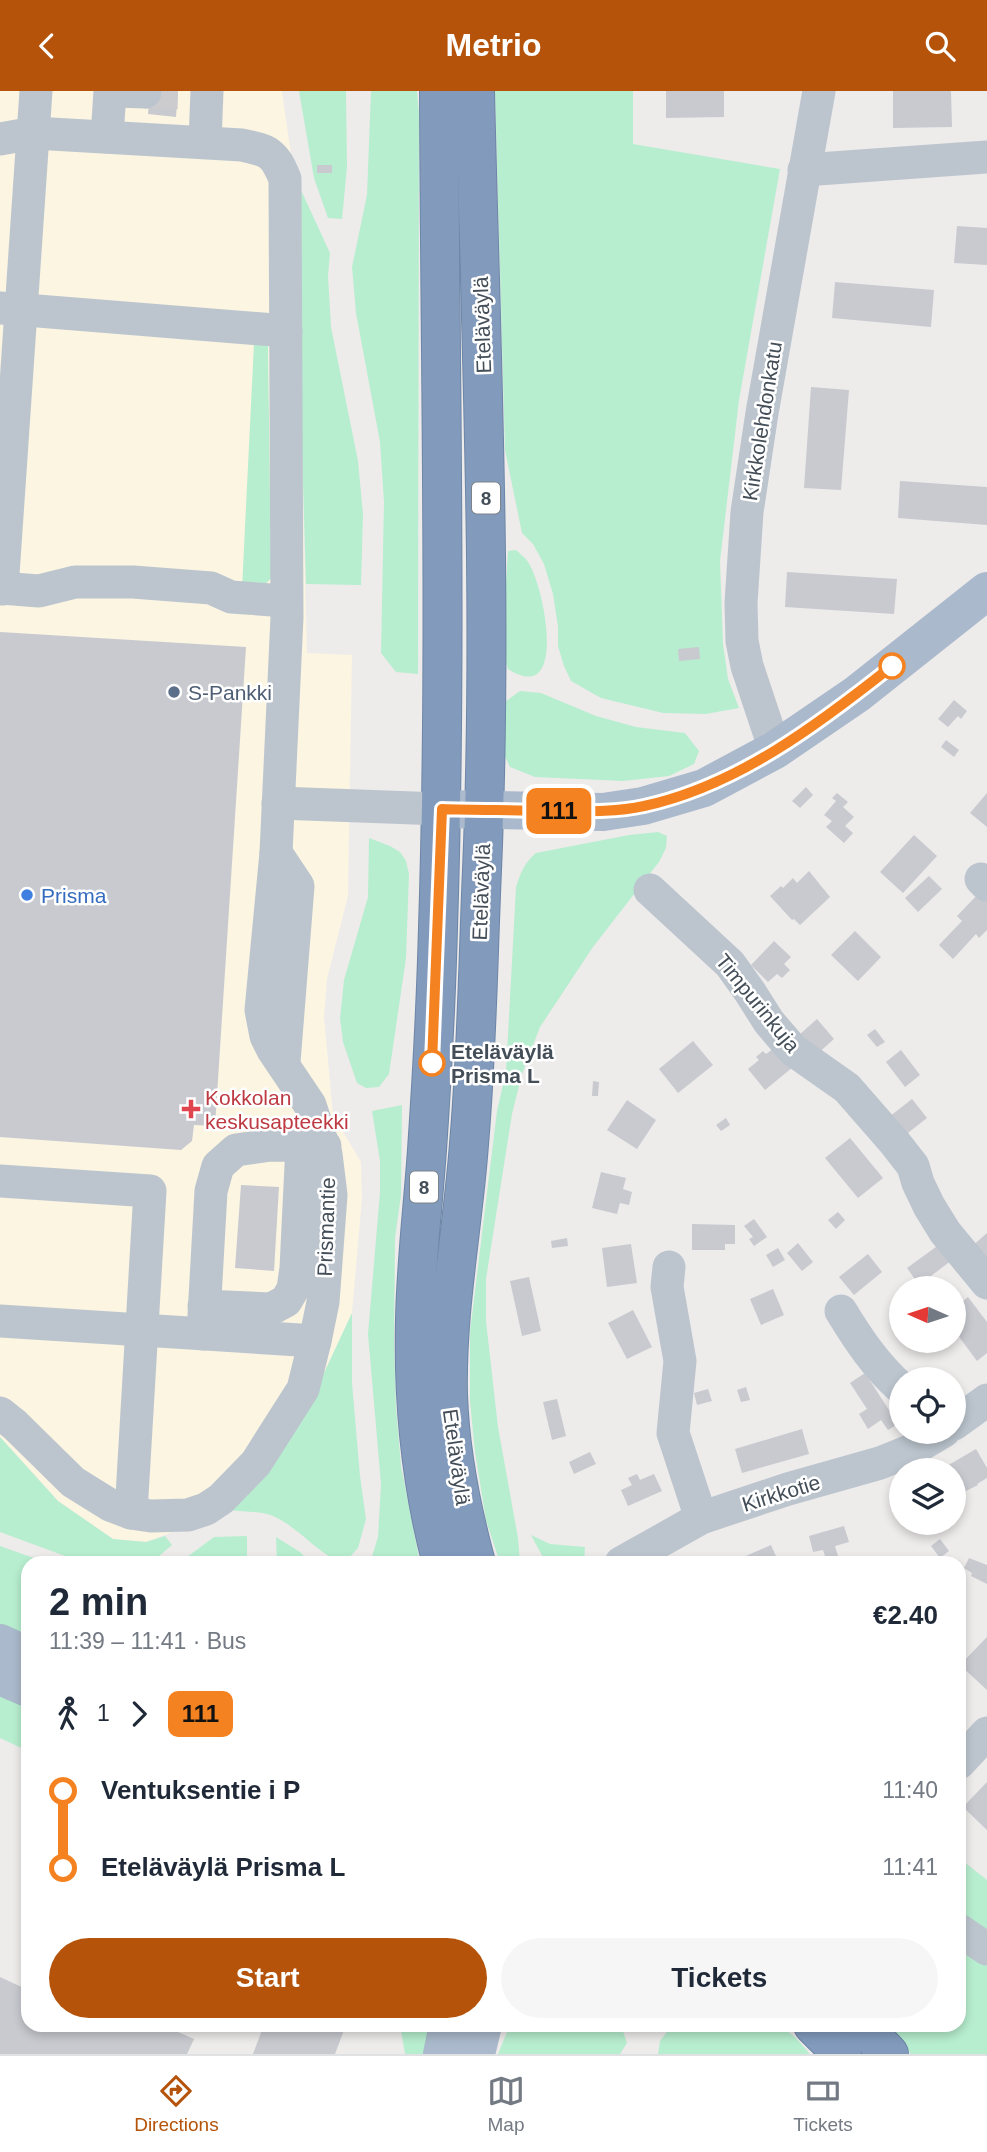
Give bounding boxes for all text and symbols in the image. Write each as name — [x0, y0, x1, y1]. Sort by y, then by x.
icon: back — [28, 27, 66, 65]
text: Metrio — [446, 27, 542, 63]
icon: search — [921, 27, 959, 65]
street label: Eteläväylä — [469, 276, 495, 374]
street label: Kirkkolehdonkatu — [738, 340, 786, 502]
road number: 8 — [472, 483, 500, 513]
unlabelled marker — [879, 653, 905, 679]
place label: S-Pankki — [188, 681, 272, 704]
marker: S-Pankki — [166, 684, 182, 700]
line badge: 111 — [519, 788, 599, 834]
text: 111 — [540, 797, 578, 824]
street label: Eteläväylä — [468, 843, 494, 941]
place label: Prisma — [41, 884, 107, 907]
marker: Prisma — [19, 887, 35, 903]
street label: Timpurinkuja — [711, 949, 805, 1057]
place label: Eteläväylä Prisma L — [451, 1040, 554, 1087]
marker: Eteläväylä Prisma L — [419, 1050, 445, 1076]
place label: Kokkolan keskusapteekki — [205, 1086, 349, 1133]
marker: Kokkolan keskusapteekki — [183, 1101, 199, 1117]
road number: 8 — [410, 1171, 438, 1203]
street label: Prismantie — [313, 1177, 339, 1277]
north arrow — [889, 1276, 966, 1353]
map controls — [889, 1276, 966, 1535]
button: locate — [889, 1367, 966, 1444]
street label: Eteläväylä — [439, 1407, 475, 1507]
button: layers — [889, 1458, 966, 1535]
street label: Kirkkotie — [739, 1470, 823, 1516]
text: 2 min — [49, 1581, 148, 1623]
text: €2.40 — [873, 1600, 938, 1630]
text: 11:39 – 11:41 · Bus — [49, 1628, 246, 1654]
icon: walk — [49, 1695, 87, 1733]
icon: forward — [120, 1695, 158, 1733]
text: 1 — [97, 1700, 110, 1726]
text: 111 — [182, 1700, 219, 1727]
text: Ventuksentie i P — [101, 1775, 300, 1805]
text: 11:40 — [882, 1777, 938, 1803]
text: Eteläväylä Prisma L — [101, 1852, 345, 1882]
text: 11:41 — [882, 1854, 938, 1880]
button: Start — [49, 1938, 487, 2018]
button: Tickets — [501, 1938, 938, 2018]
tab: Directions — [134, 2072, 219, 2136]
tab: Map — [487, 2072, 525, 2136]
tab: Tickets — [793, 2072, 853, 2136]

